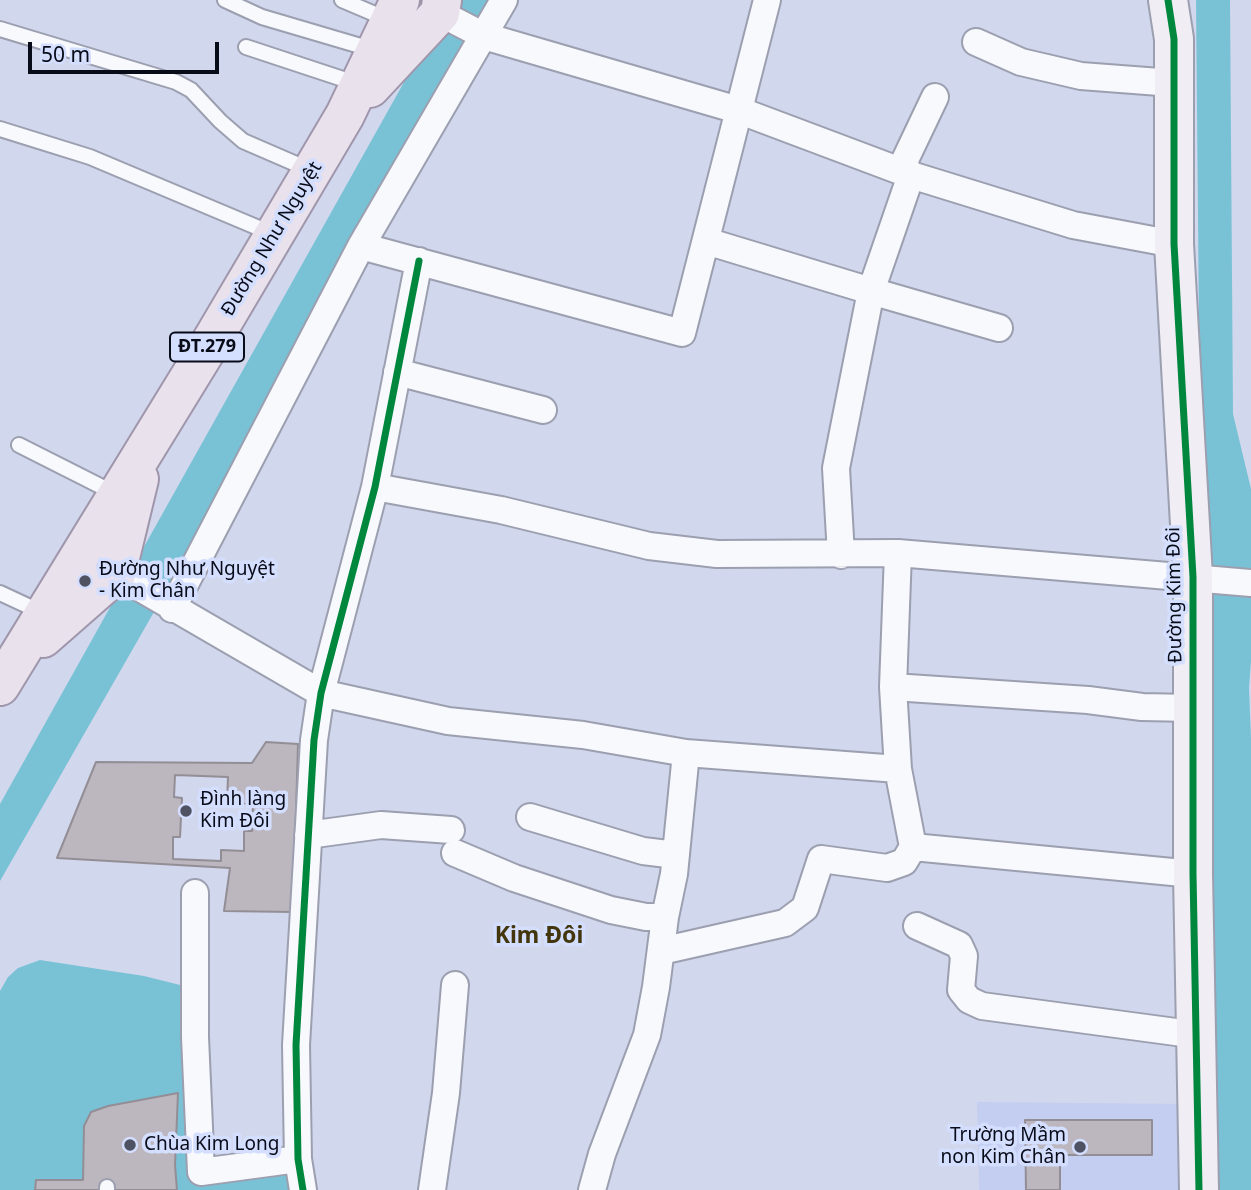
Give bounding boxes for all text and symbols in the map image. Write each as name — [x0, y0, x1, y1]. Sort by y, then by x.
scale bar — [32, 28, 222, 72]
text: 50 m — [41, 40, 90, 68]
street label: Đường Như Nguyệt — [217, 158, 327, 320]
road number: ĐT.279 — [170, 332, 244, 362]
street label: Đường Kim Đôi — [1162, 527, 1188, 663]
place label: Đường Như Nguyệt - Kim Chân — [99, 559, 275, 603]
marker: Đường Như Nguyệt - Kim Chân — [77, 573, 93, 589]
place label: Đình làng Kim Đôi — [200, 789, 286, 833]
marker: Đình làng Kim Đôi — [178, 803, 194, 819]
district label: Kim Đôi — [495, 922, 583, 950]
place label: Trường Mầm non Kim Chân — [941, 1125, 1066, 1169]
place label: Chùa Kim Long — [144, 1134, 279, 1156]
marker: Chùa Kim Long — [122, 1137, 138, 1153]
marker: Trường Mầm non Kim Chân — [1072, 1139, 1088, 1155]

